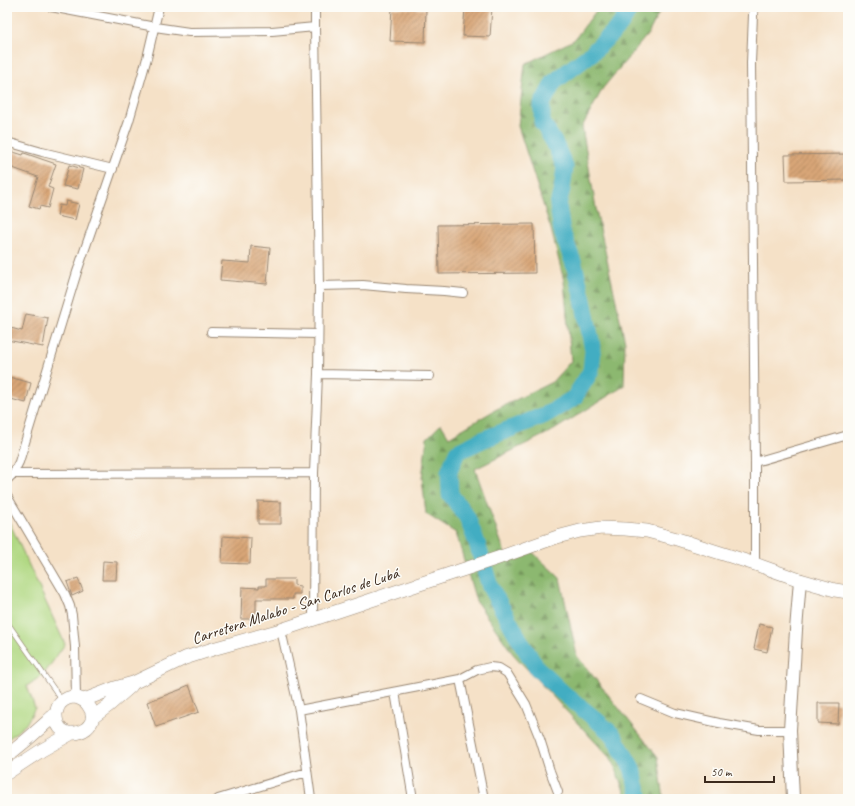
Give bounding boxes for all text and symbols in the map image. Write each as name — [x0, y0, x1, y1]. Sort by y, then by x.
street label: Carretera Malabo - San Carlos de Lubá — [189, 562, 403, 649]
scale bar — [705, 758, 774, 784]
text: 50 m — [711, 764, 733, 780]

